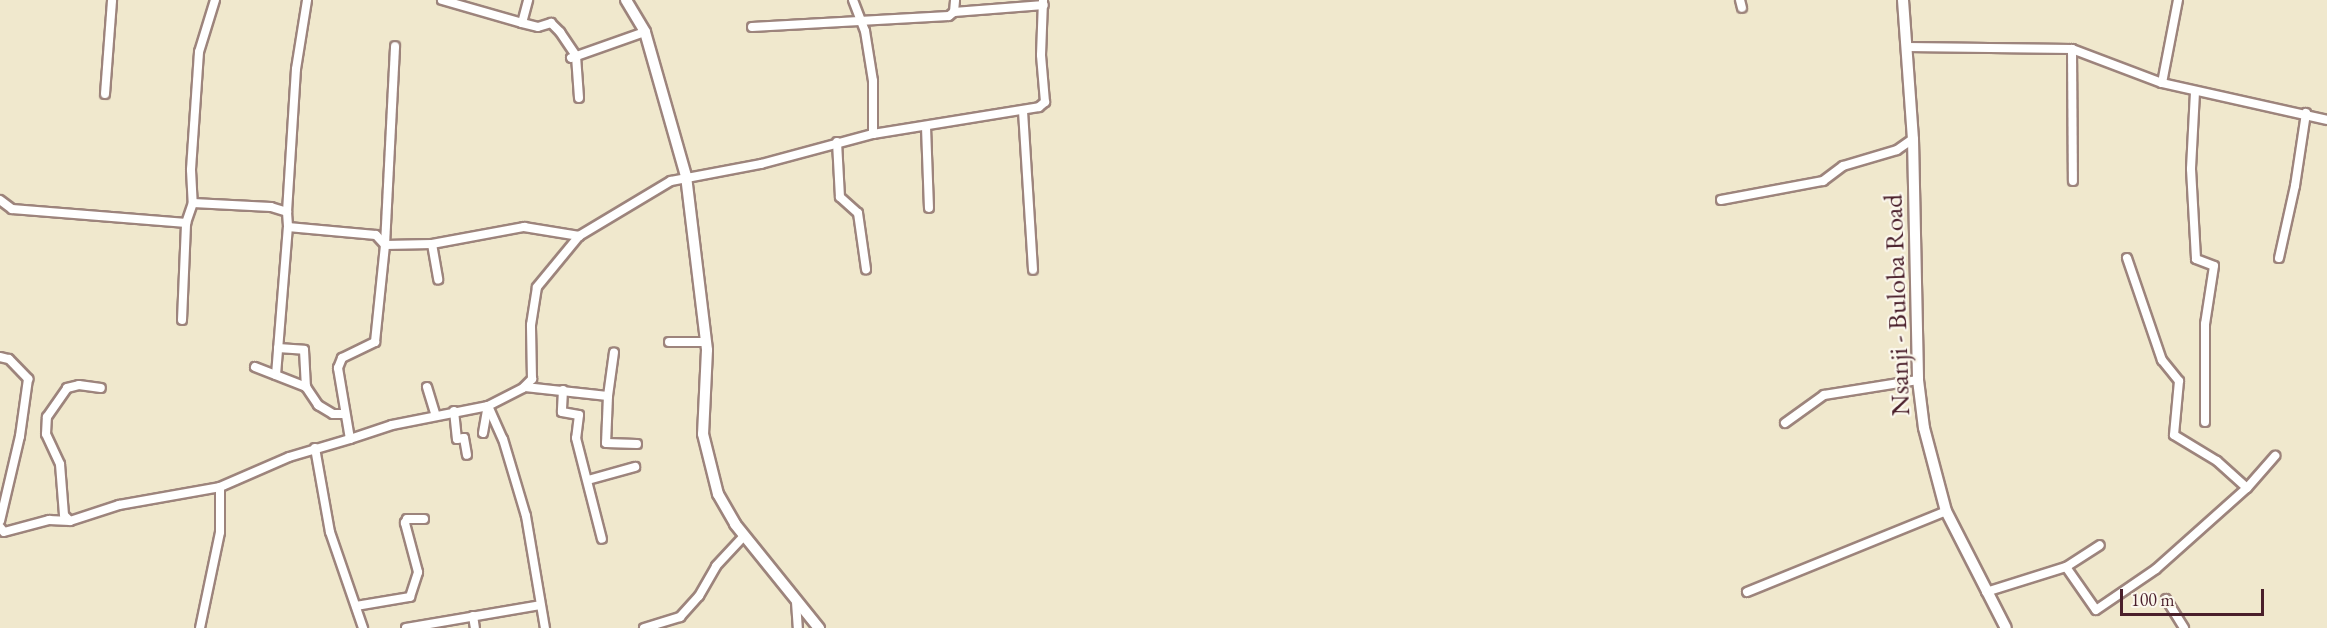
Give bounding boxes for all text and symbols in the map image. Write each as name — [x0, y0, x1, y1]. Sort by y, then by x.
street label: Nsanji - Buloba Road — [1876, 193, 1916, 417]
scale bar — [2123, 577, 2267, 615]
text: 100 m — [2131, 588, 2175, 611]

